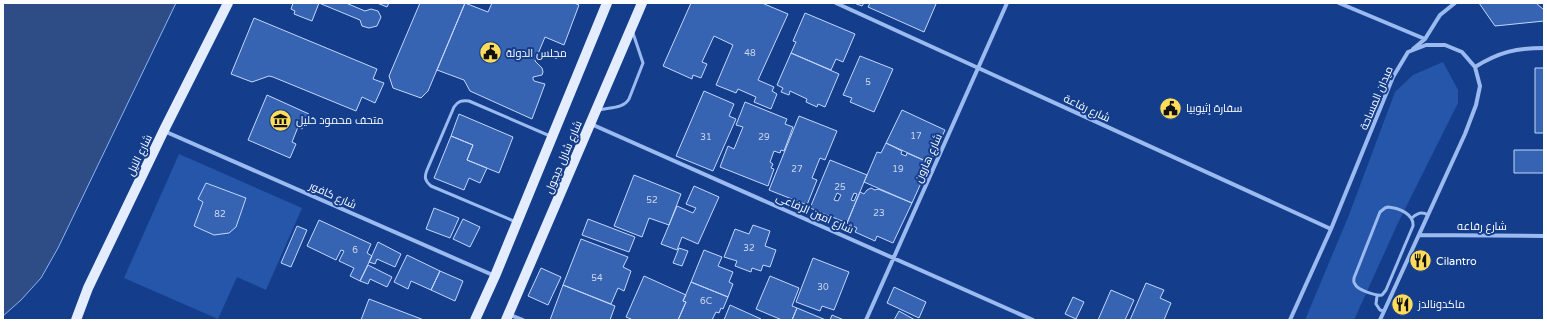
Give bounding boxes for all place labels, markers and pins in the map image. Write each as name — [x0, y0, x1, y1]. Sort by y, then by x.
public building icon: مجلس الدولة — [478, 40, 504, 66]
place label: مجلس الدولة — [506, 47, 567, 60]
public building icon: سفارة إثيوبيا — [1158, 95, 1184, 121]
place label: سفارة إثيوبيا — [1186, 102, 1242, 115]
museum icon: متحف محمود خليل — [268, 107, 294, 133]
place label: متحف محمود خليل — [296, 114, 383, 127]
restaurant icon: Cilantro — [1407, 248, 1433, 274]
place label: Cilantro — [1436, 255, 1477, 268]
restaurant icon: ماكدونالدز — [1389, 291, 1415, 317]
place label: ماكدونالدز — [1417, 298, 1465, 311]

